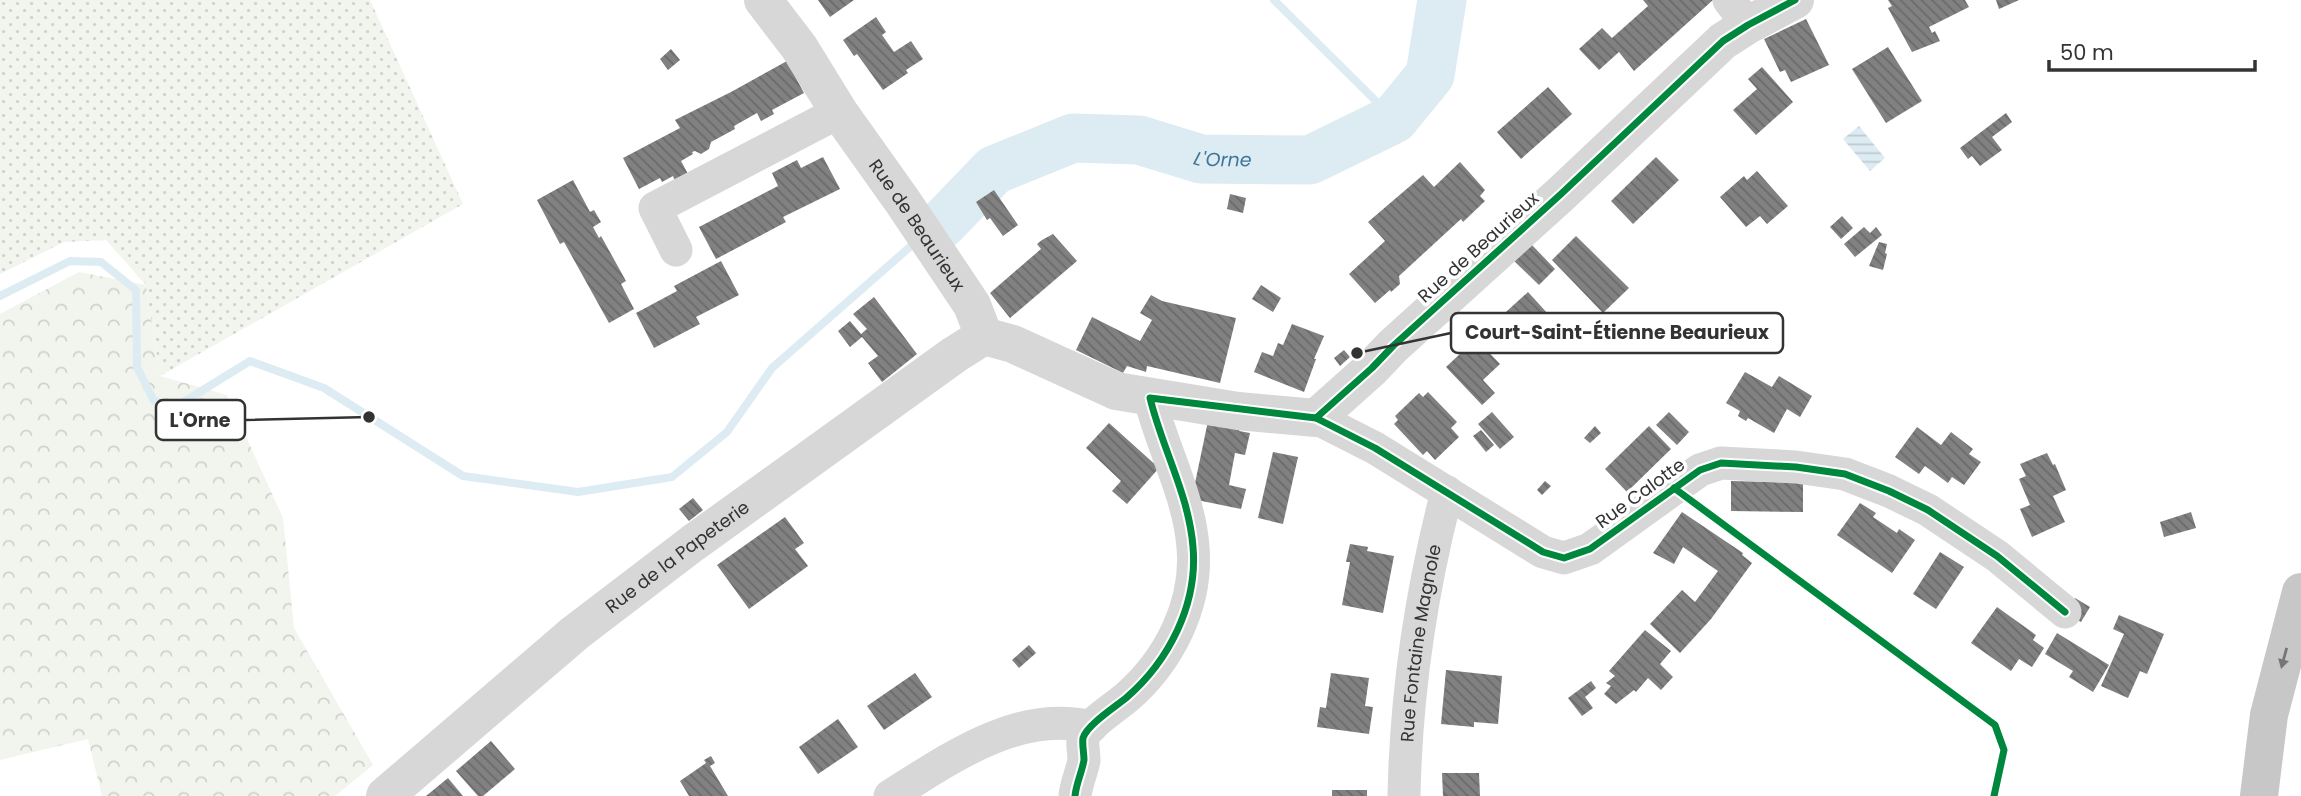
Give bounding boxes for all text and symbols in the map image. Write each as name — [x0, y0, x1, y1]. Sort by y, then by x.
scale bar — [2049, 28, 2256, 72]
text: 50 m — [2060, 38, 2114, 67]
water label: L'Orne — [1191, 144, 1252, 173]
street label: Rue de Beaurieux — [864, 154, 972, 296]
street label: Rue de Beaurieux — [1412, 186, 1544, 308]
callout: Court-Saint-Étienne Beaurieux — [1451, 313, 1783, 353]
text: Court-Saint-Étienne Beaurieux — [1465, 319, 1770, 346]
callout: L'Orne — [156, 400, 245, 440]
text: L'Orne — [170, 407, 231, 434]
street label: Rue Calotte — [1590, 452, 1690, 534]
street label: Rue de la Papeterie — [600, 494, 754, 618]
street label: Rue Fontaine Magnole — [1394, 542, 1447, 743]
one-way arrow — [2278, 647, 2289, 669]

